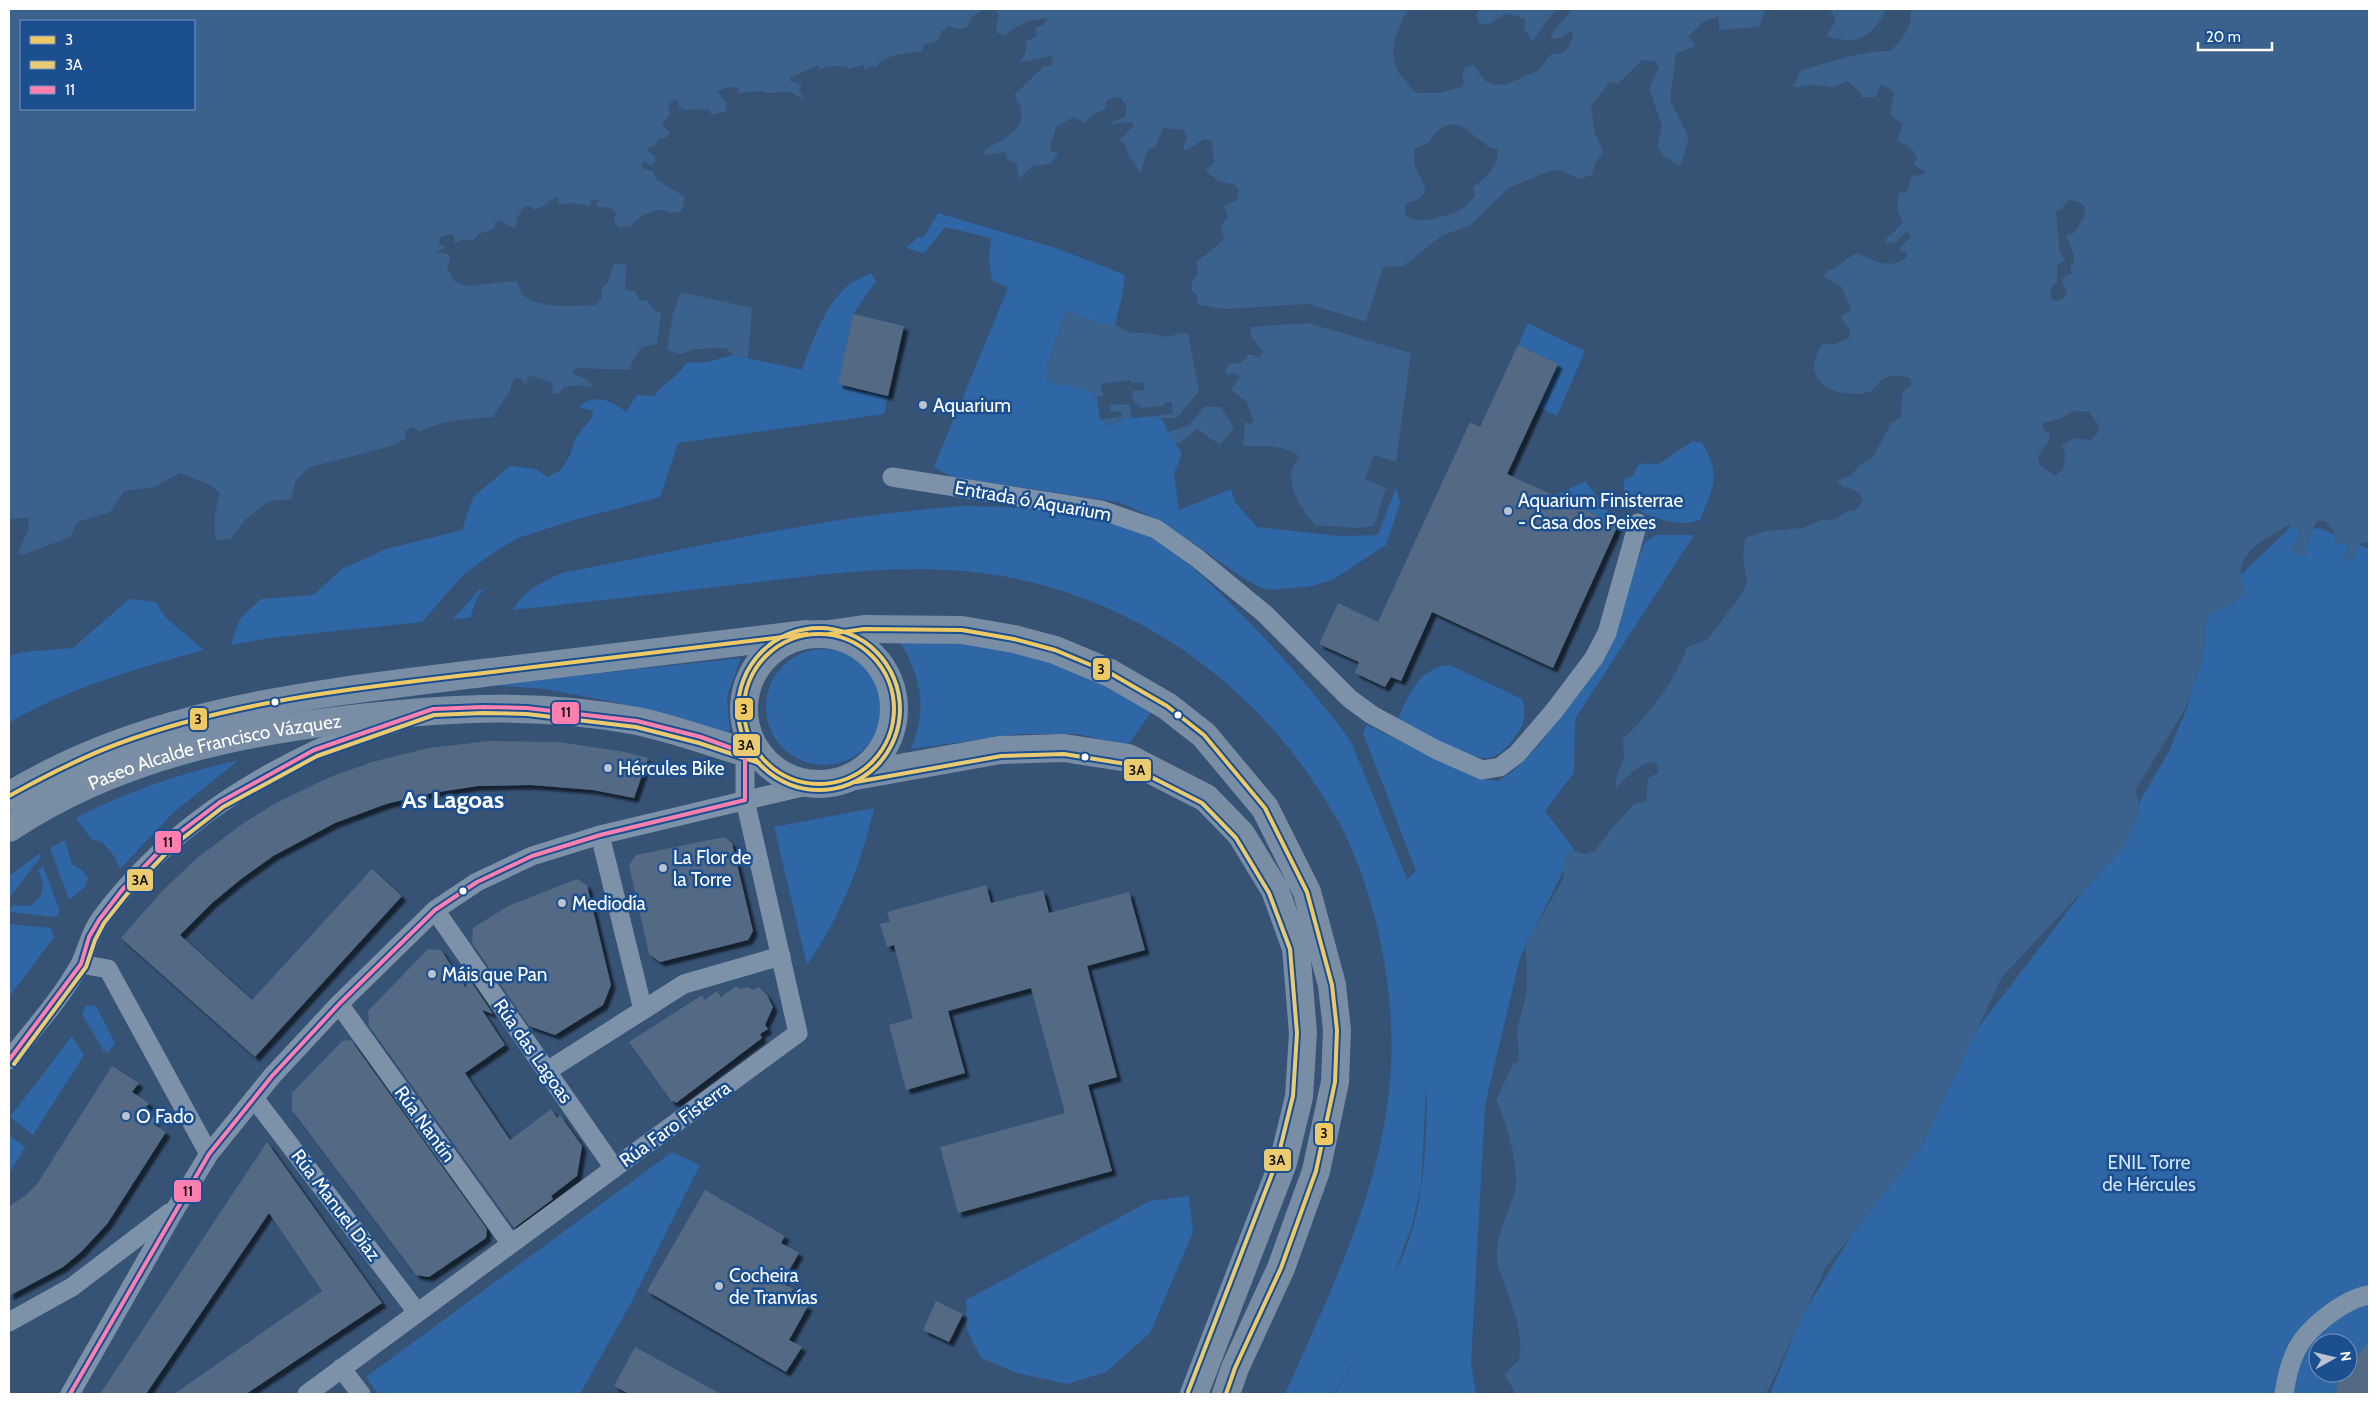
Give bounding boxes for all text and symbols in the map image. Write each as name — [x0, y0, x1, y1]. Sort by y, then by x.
legend — [20, 20, 195, 110]
scale bar — [2198, 20, 2272, 52]
text: 20 m — [2206, 28, 2241, 46]
text: 3 — [65, 31, 73, 49]
text: 3A — [65, 56, 83, 74]
text: 11 — [65, 81, 75, 99]
place label: Aquarium — [933, 394, 1011, 417]
marker: Aquarium — [917, 399, 929, 411]
street label: Entrada ó Aquarium — [953, 476, 1113, 526]
place label: Aquarium Finisterrae - Casa dos Peixes — [1518, 489, 1683, 534]
marker: Aquarium Finisterrae - Casa dos Peixes — [1502, 505, 1514, 517]
line badge: 3 — [1092, 657, 1111, 681]
text: 3 — [1097, 660, 1105, 678]
unlabelled marker — [270, 697, 280, 707]
line badge: 3 — [734, 697, 754, 721]
text: 3 — [740, 700, 748, 718]
line badge: 11 — [551, 701, 580, 725]
text: 11 — [561, 703, 571, 721]
line badge: 3 — [189, 707, 208, 731]
street label: Paseo Alcalde Francisco Vázquez — [84, 709, 343, 795]
text: 3 — [194, 710, 202, 728]
unlabelled marker — [1173, 710, 1183, 720]
line badge: 3A — [732, 733, 761, 757]
text: 3A — [738, 736, 754, 754]
unlabelled marker — [1080, 752, 1090, 762]
place label: Hércules Bike — [618, 757, 725, 780]
line badge: 3A — [1123, 758, 1152, 782]
text: 3A — [1129, 761, 1145, 779]
marker: Hércules Bike — [602, 762, 614, 774]
district label: As Lagoas — [402, 785, 504, 814]
line badge: 11 — [154, 830, 182, 854]
text: 11 — [163, 833, 173, 851]
place label: La Flor de la Torre — [673, 846, 752, 891]
marker: La Flor de la Torre — [657, 862, 669, 874]
line badge: 3A — [126, 868, 154, 892]
text: 3A — [132, 871, 148, 889]
unlabelled marker — [458, 886, 468, 896]
place label: Mediodía — [572, 892, 646, 915]
marker: Mediodía — [556, 897, 568, 909]
place label: Máis que Pan — [442, 963, 548, 986]
marker: Máis que Pan — [426, 968, 438, 980]
street label: Rúa das Lagoas — [489, 994, 577, 1108]
street label: Rúa Faro Fisterra — [615, 1076, 735, 1172]
street label: Rúa Nantín — [390, 1081, 460, 1167]
place label: O Fado — [136, 1105, 194, 1128]
marker: O Fado — [120, 1110, 132, 1122]
line badge: 3 — [1314, 1122, 1334, 1146]
text: 3 — [1320, 1124, 1328, 1142]
street label: Rúa Manuel Díaz — [287, 1145, 385, 1265]
line badge: 3A — [1263, 1148, 1292, 1172]
text: 3A — [1269, 1151, 1285, 1169]
park label: ENIL Torre de Hércules — [2102, 1151, 2196, 1196]
line badge: 11 — [173, 1179, 202, 1203]
text: 11 — [183, 1182, 193, 1200]
place label: Cocheira de Tranvías — [729, 1264, 818, 1309]
marker: Cocheira de Tranvías — [713, 1280, 725, 1292]
north arrow — [2308, 1333, 2358, 1383]
text: N — [2336, 1350, 2355, 1362]

